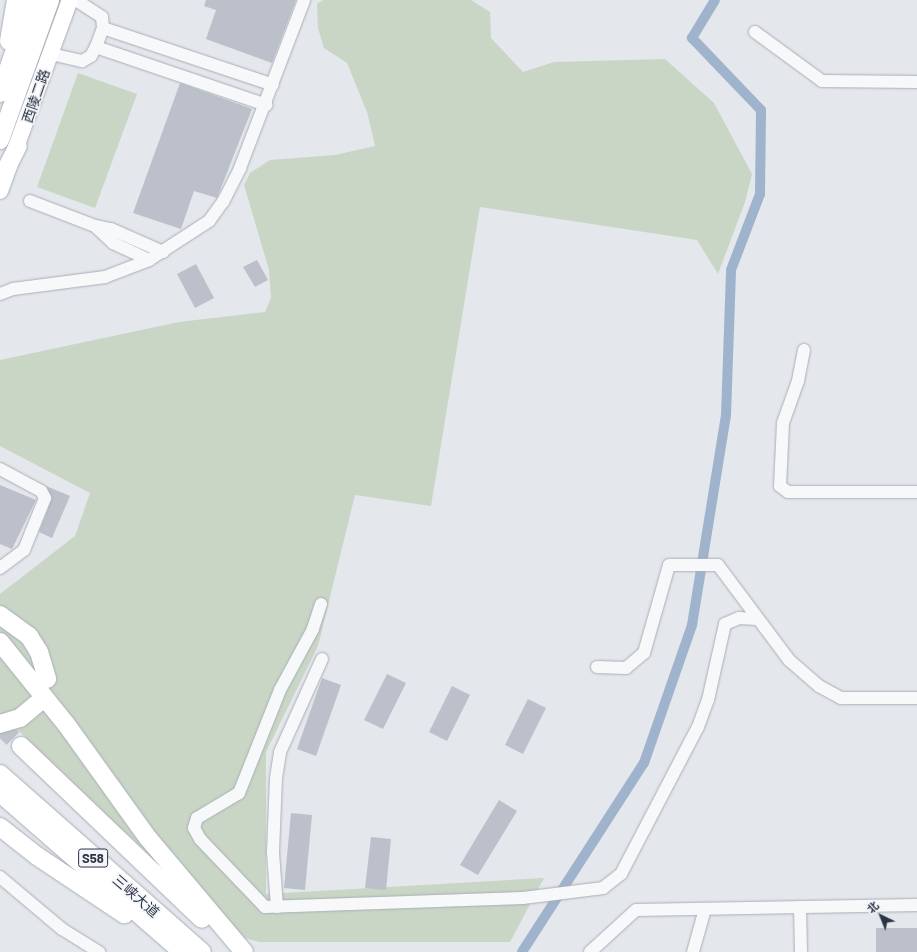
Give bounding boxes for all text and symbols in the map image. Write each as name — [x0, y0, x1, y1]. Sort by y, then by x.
street label: 西陵二路 — [19, 67, 53, 125]
road number: S58 — [78, 847, 108, 869]
street label: 三峡大道 — [109, 871, 163, 921]
north arrow — [861, 896, 901, 936]
text: 北 — [864, 898, 881, 915]

